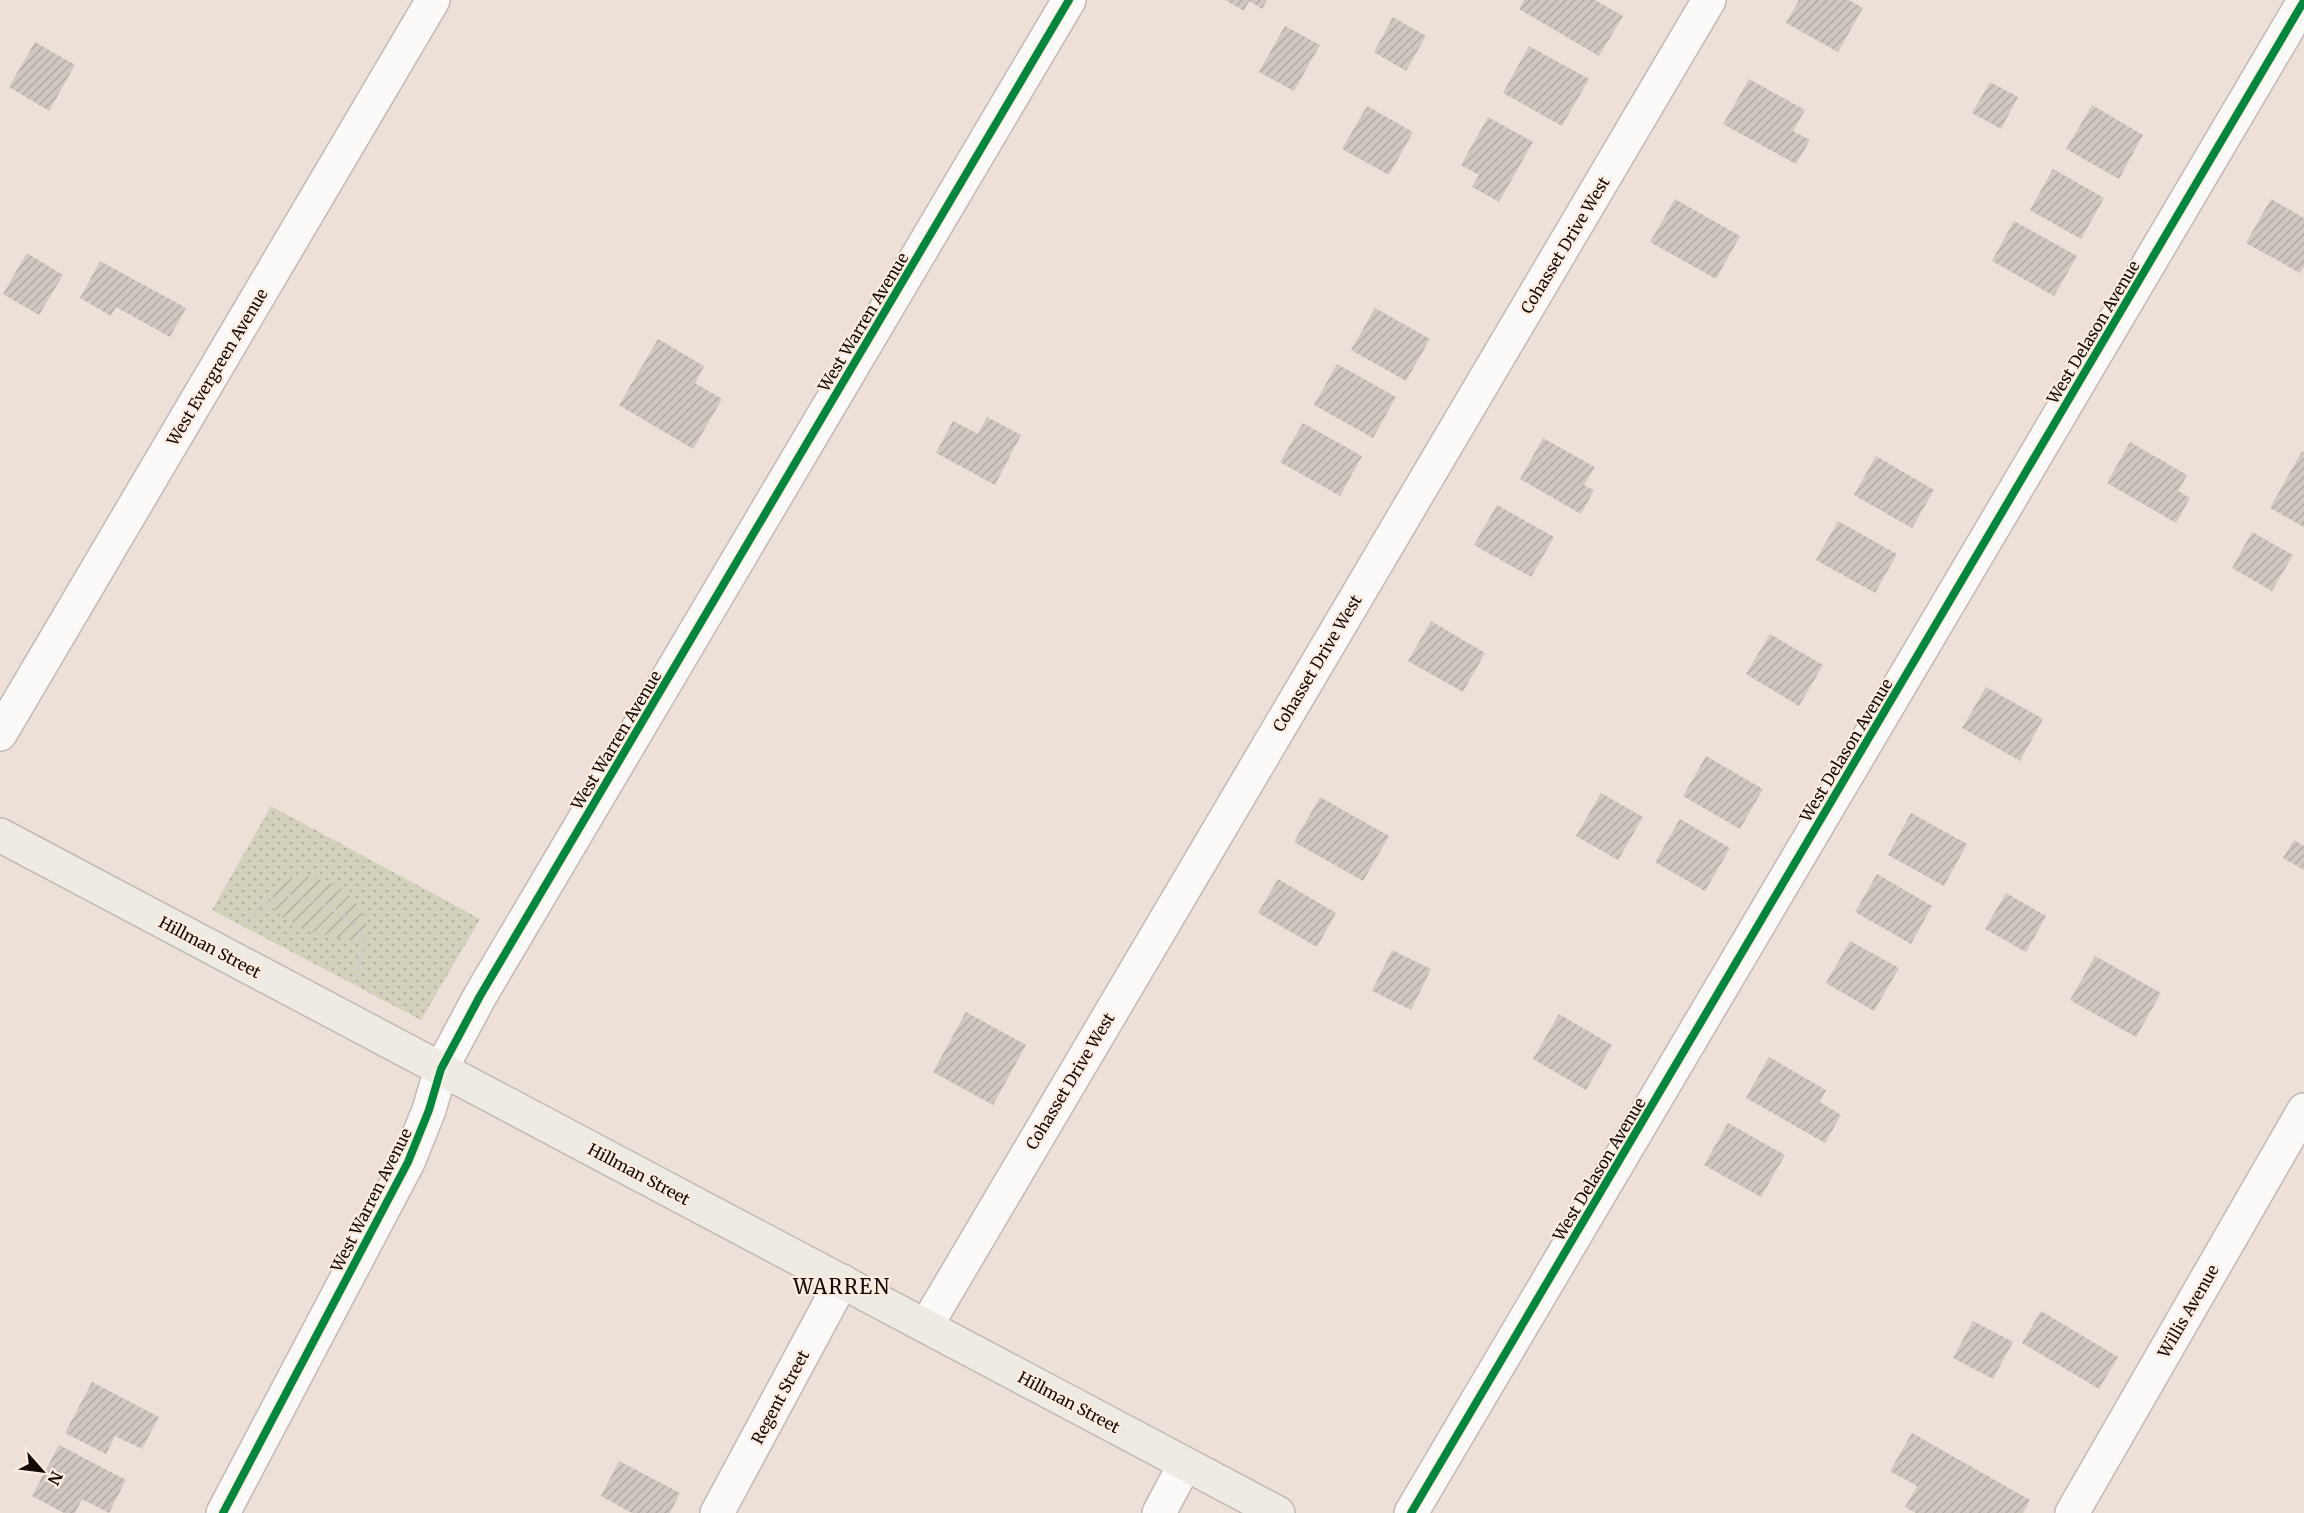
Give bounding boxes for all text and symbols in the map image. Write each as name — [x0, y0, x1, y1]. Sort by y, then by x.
street label: Cohasset Drive West — [1516, 172, 1614, 317]
street label: West Warren Avenue — [813, 249, 912, 396]
street label: West Delason Avenue — [2042, 257, 2144, 408]
street label: West Evergreen Avenue — [162, 285, 272, 450]
street label: Cohasset Drive West — [1268, 590, 1366, 735]
street label: West Warren Avenue — [566, 667, 665, 814]
street label: West Delason Avenue — [1795, 675, 1897, 826]
street label: Hillman Street — [156, 912, 265, 983]
street label: Cohasset Drive West — [1021, 1008, 1119, 1153]
street label: West Delason Avenue — [1548, 1094, 1650, 1245]
street label: West Warren Avenue — [326, 1125, 416, 1276]
street label: Hillman Street — [585, 1139, 694, 1210]
street label: Willis Avenue — [2153, 1261, 2223, 1362]
district label: WARREN — [792, 1274, 891, 1299]
street label: Regent Street — [747, 1346, 813, 1447]
street label: Hillman Street — [1015, 1367, 1124, 1438]
north arrow — [12, 1441, 72, 1501]
text: N — [43, 1468, 67, 1489]

